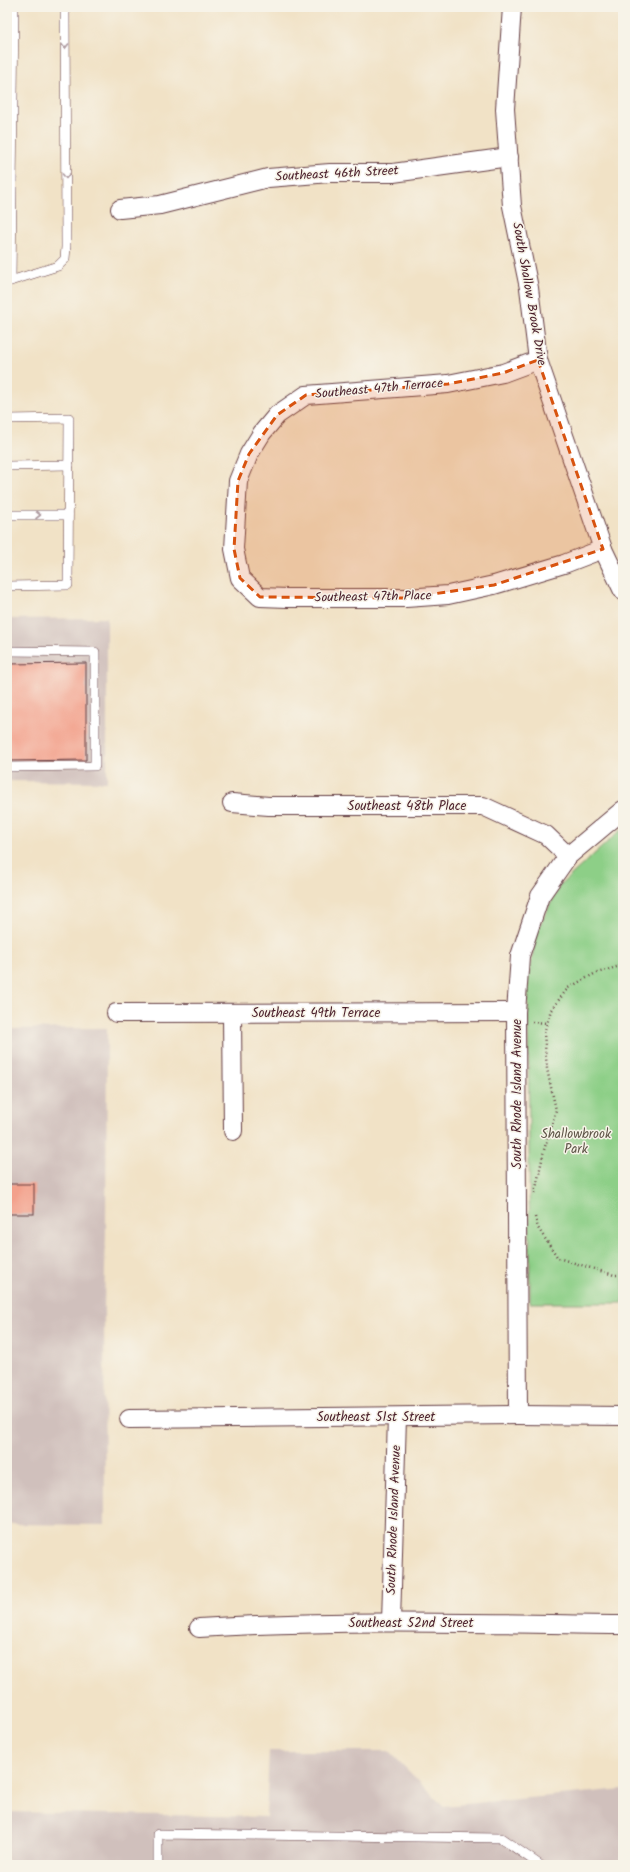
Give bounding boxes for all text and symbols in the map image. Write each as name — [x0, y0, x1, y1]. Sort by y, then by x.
one-way arrow — [61, 43, 69, 49]
street label: Southeast 46th Street — [275, 160, 400, 188]
one-way arrow — [62, 173, 70, 179]
street label: South Shallow Brook Drive — [506, 221, 552, 367]
street label: Southeast 47th Terrace — [314, 373, 444, 405]
one-way arrow — [35, 511, 41, 519]
street label: Southeast 47th Place — [314, 585, 432, 609]
street label: Southeast 48th Place — [348, 796, 467, 817]
street label: Southeast 49th Terrace — [252, 1003, 380, 1024]
street label: South Rhode Island Avenue — [507, 1019, 528, 1169]
park label: Shallowbrook Park — [541, 1124, 612, 1160]
street label: Southeast 51st Street — [317, 1407, 436, 1428]
street label: South Rhode Island Avenue — [381, 1445, 407, 1595]
street label: Southeast 52nd Street — [349, 1613, 474, 1634]

